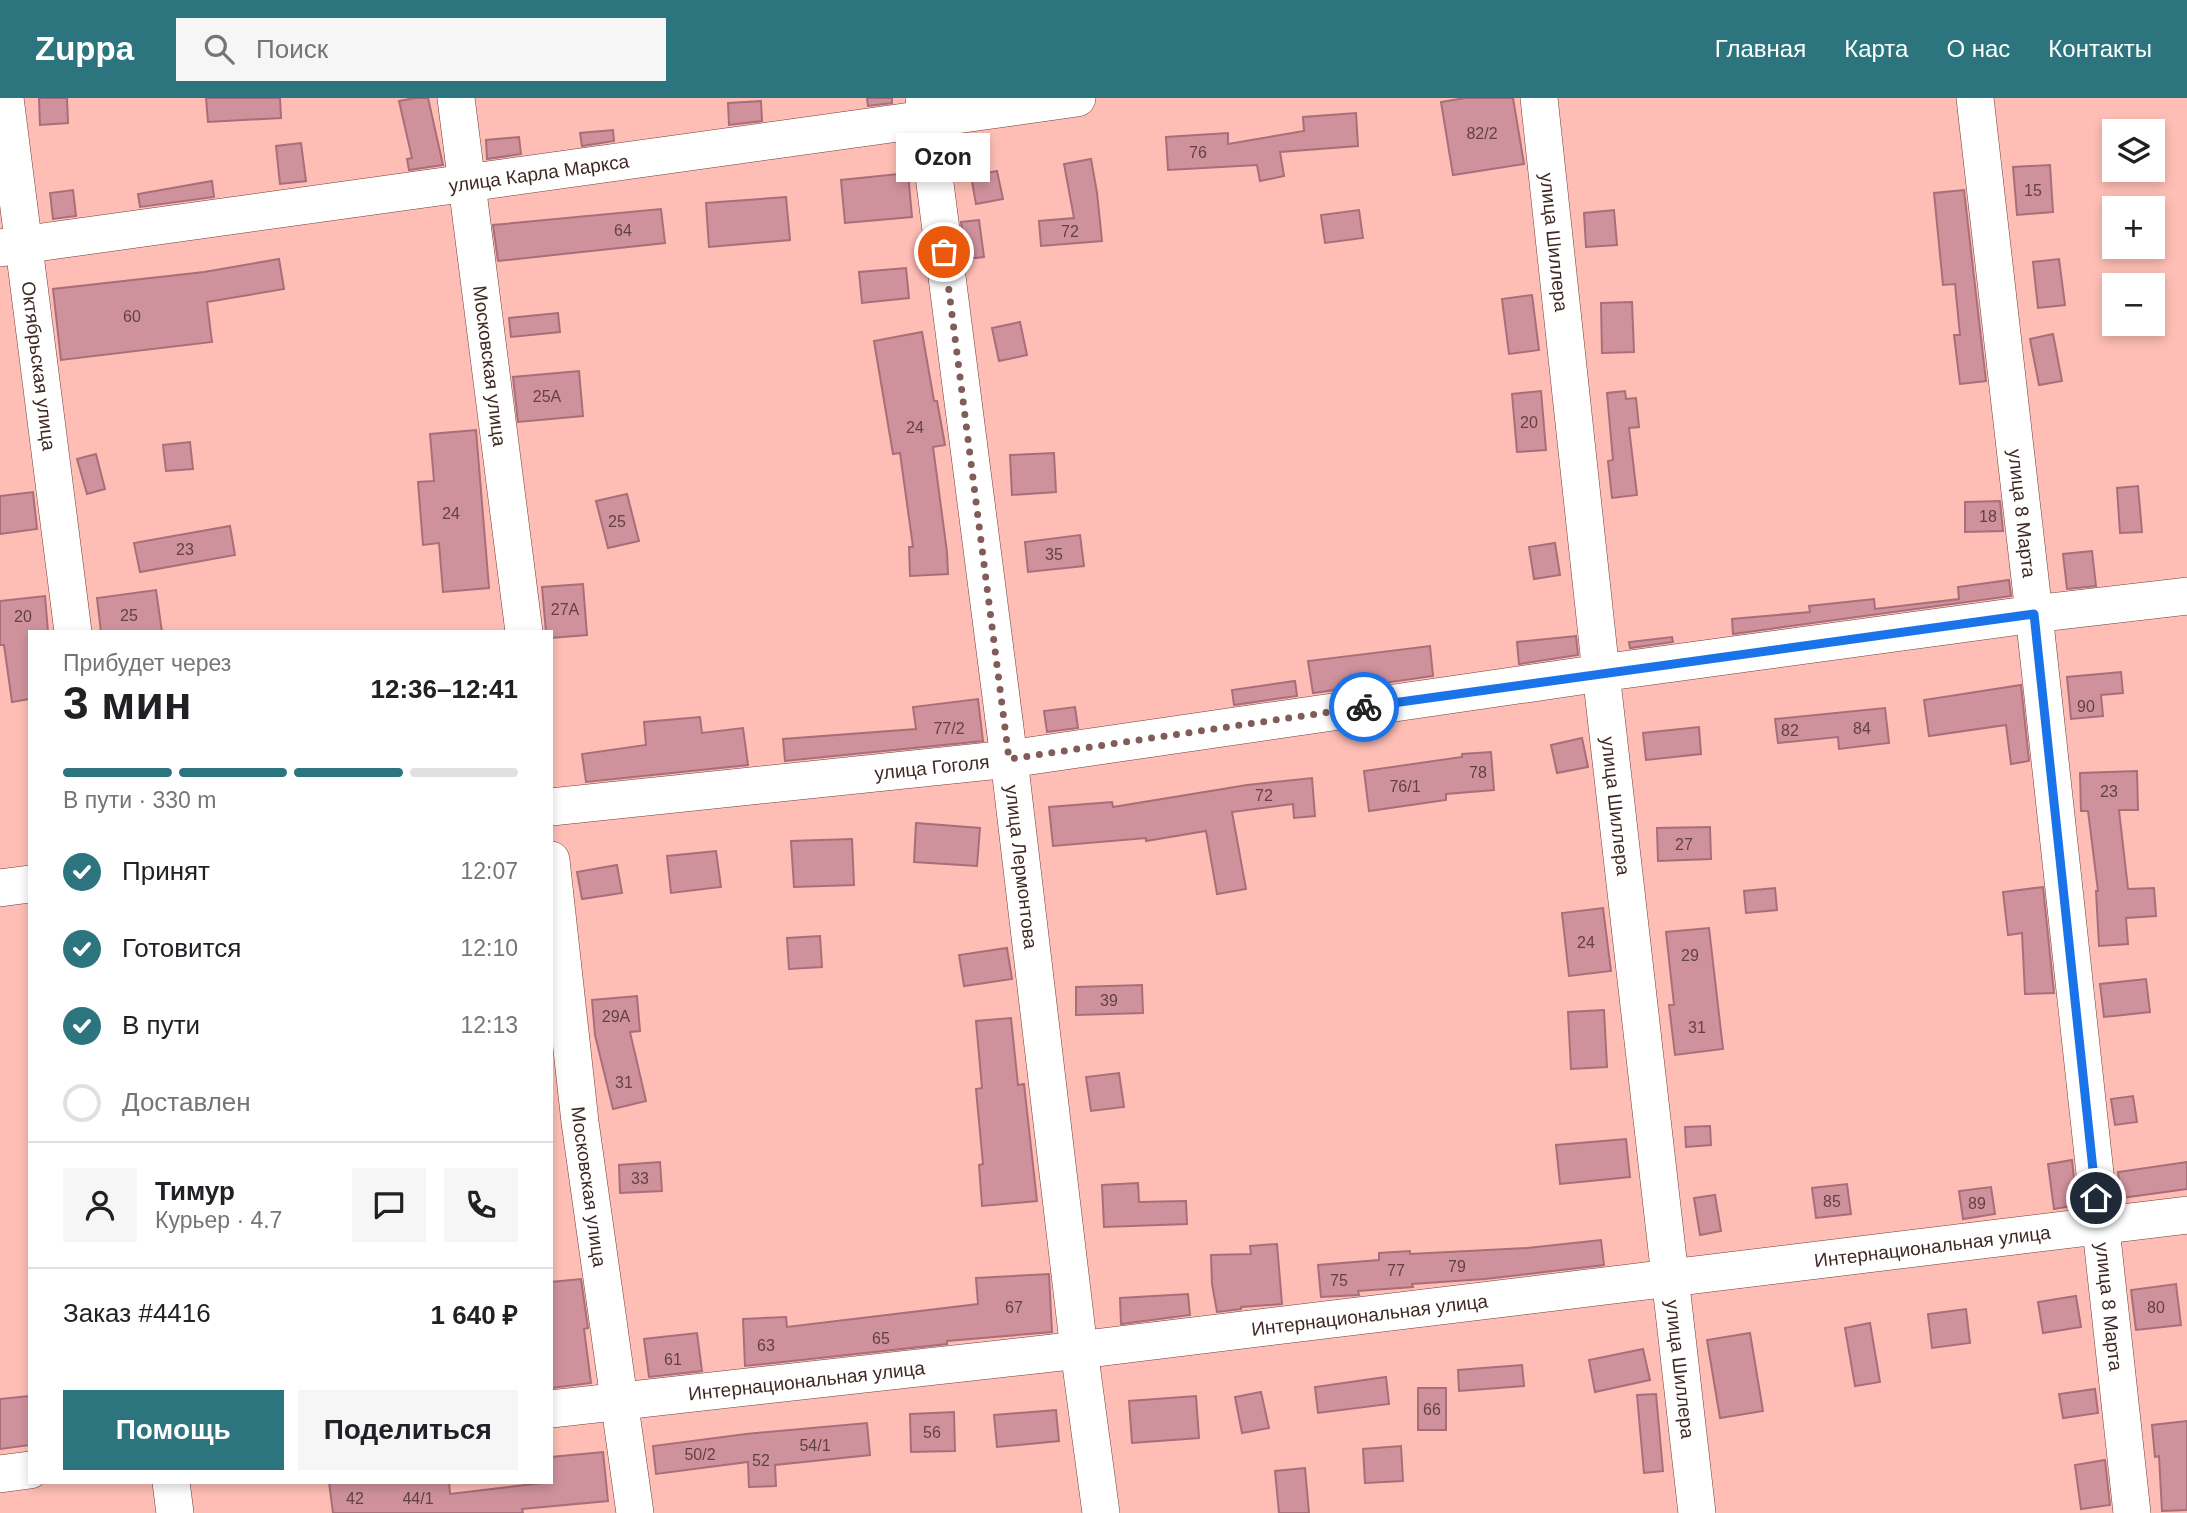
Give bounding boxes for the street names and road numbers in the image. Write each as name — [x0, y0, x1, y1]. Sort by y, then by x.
street label: улица Карла Маркса — [447, 150, 631, 196]
street label: улица Шиллера — [1536, 172, 1572, 313]
street label: Октябрьская улица — [17, 280, 60, 452]
street label: Московская улица — [469, 284, 510, 448]
street label: улица 8 Марта — [2004, 448, 2040, 579]
street label: улица Шиллера — [1597, 735, 1634, 877]
street label: улица Гоголя — [874, 751, 990, 784]
street label: улица Лермонтова — [1001, 784, 1041, 950]
street label: Московская улица — [567, 1105, 610, 1269]
street label: Интернациональная улица — [1813, 1222, 2052, 1271]
street label: улица 8 Марта — [2092, 1241, 2126, 1372]
street label: Интернациональная улица — [1250, 1290, 1489, 1340]
street label: улица Шиллера — [1662, 1299, 1698, 1440]
street label: Интернациональная улица — [687, 1357, 926, 1405]

